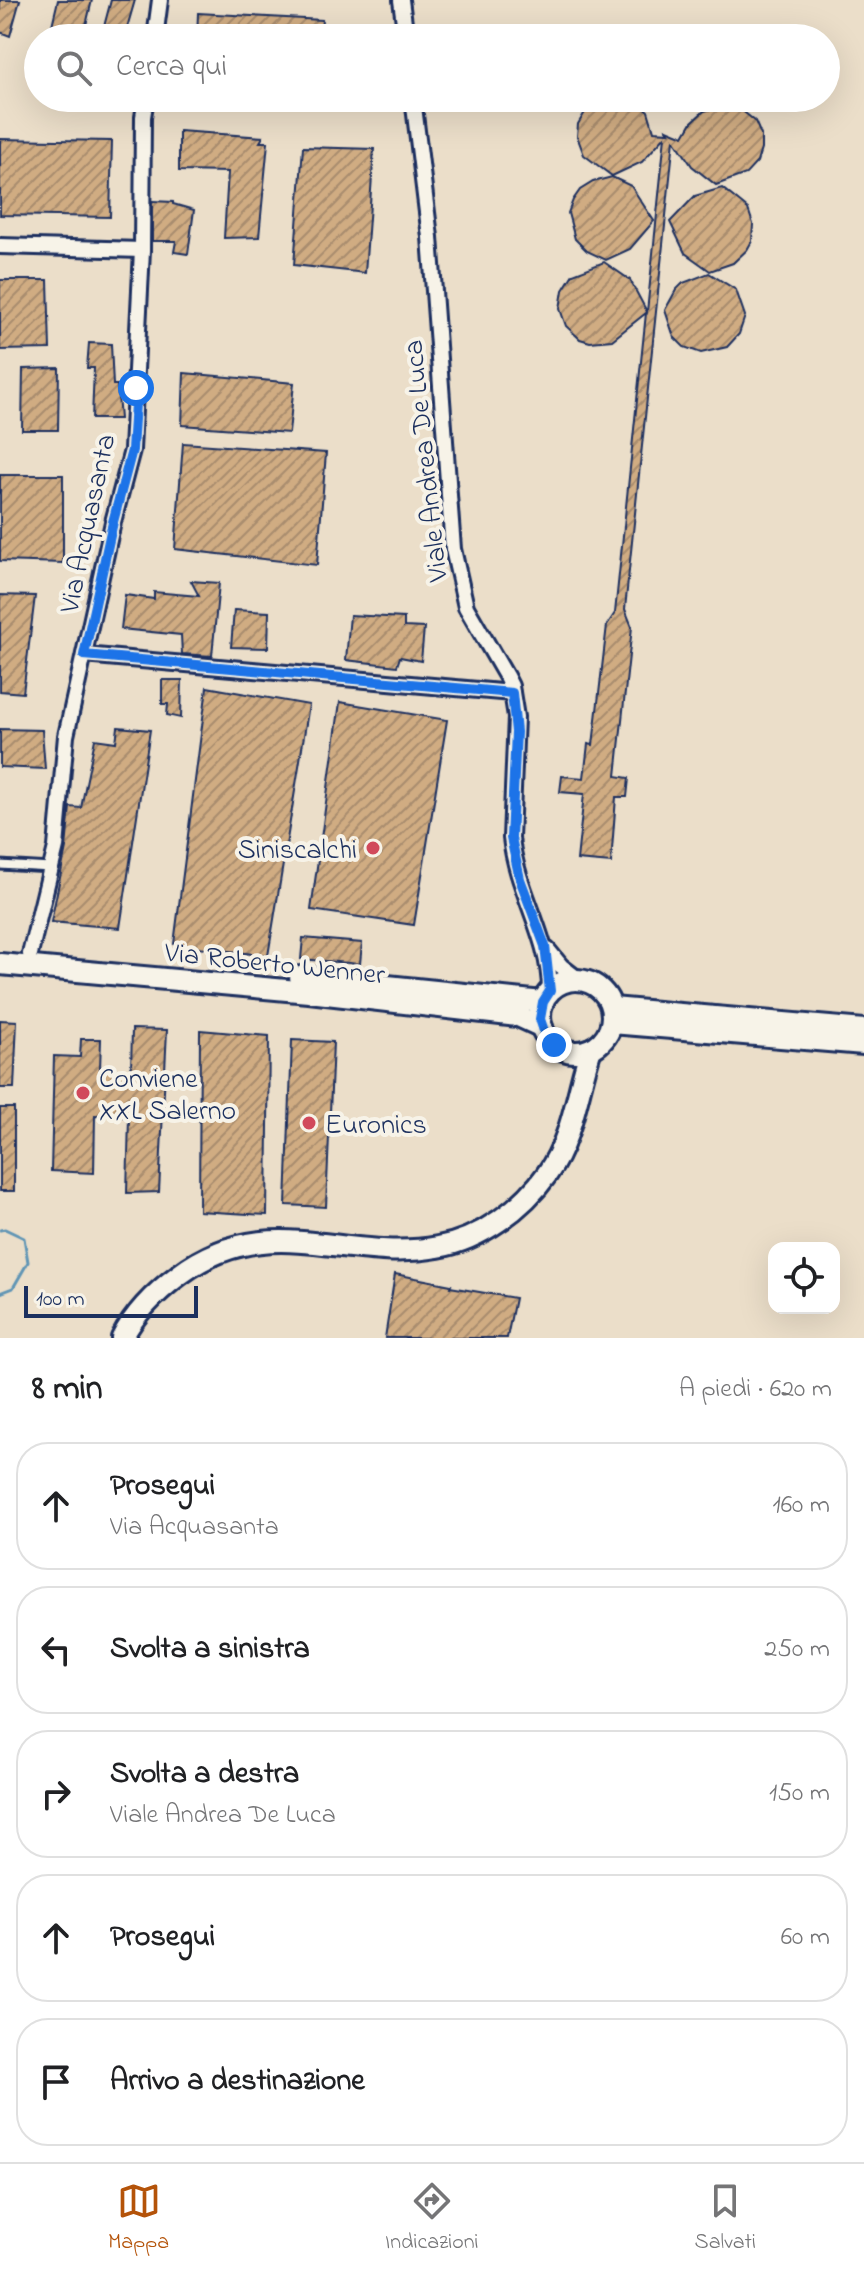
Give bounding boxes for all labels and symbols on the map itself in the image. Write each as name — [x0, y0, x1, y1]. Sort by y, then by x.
street label: Viale Andrea De Luca — [394, 338, 461, 585]
route start — [118, 370, 154, 406]
street label: Via Acquasanta — [50, 431, 128, 618]
place label: Siniscalchi — [238, 831, 357, 872]
marker: Siniscalchi — [364, 839, 382, 857]
street label: Via Roberto Wenner — [162, 933, 387, 997]
route end — [536, 1027, 572, 1063]
place label: Conviene XXL Salerno — [99, 1060, 236, 1133]
marker: Conviene XXL Salerno — [74, 1084, 92, 1102]
place label: Euronics — [325, 1106, 427, 1147]
marker: Euronics — [300, 1114, 318, 1132]
scale bar — [24, 1282, 198, 1318]

